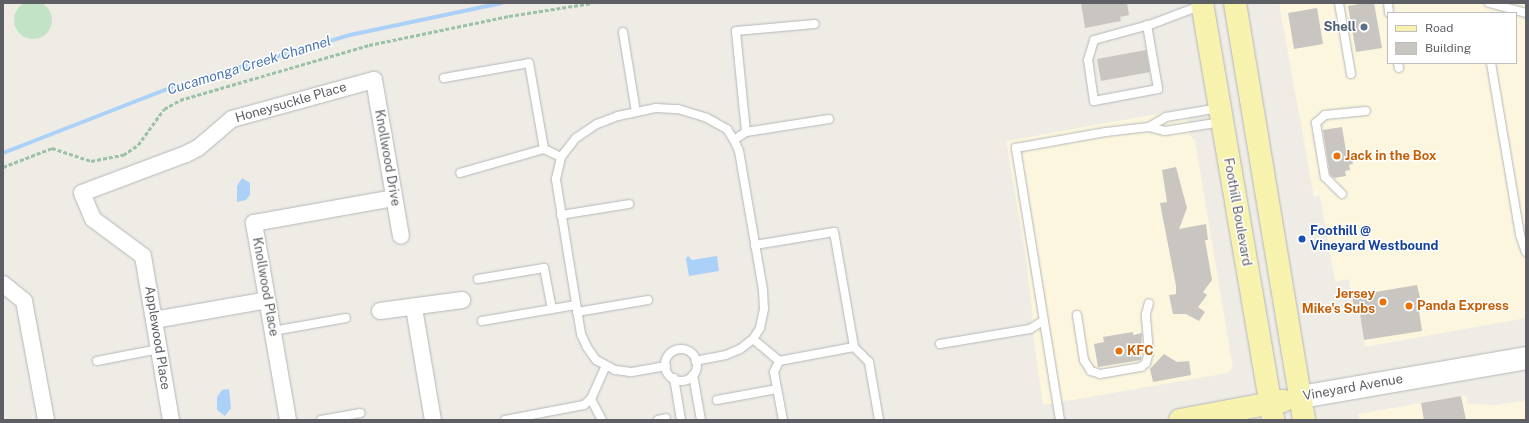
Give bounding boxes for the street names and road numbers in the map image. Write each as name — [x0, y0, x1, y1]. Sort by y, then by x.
street label: Honeysuckle Place — [234, 80, 348, 126]
street label: Knollwood Drive — [371, 108, 403, 208]
street label: Foothill Boulevard — [1220, 157, 1254, 267]
street label: Knollwood Place — [249, 236, 281, 338]
street label: Applewood Place — [141, 285, 173, 391]
street label: Vineyard Avenue — [1302, 372, 1404, 404]

